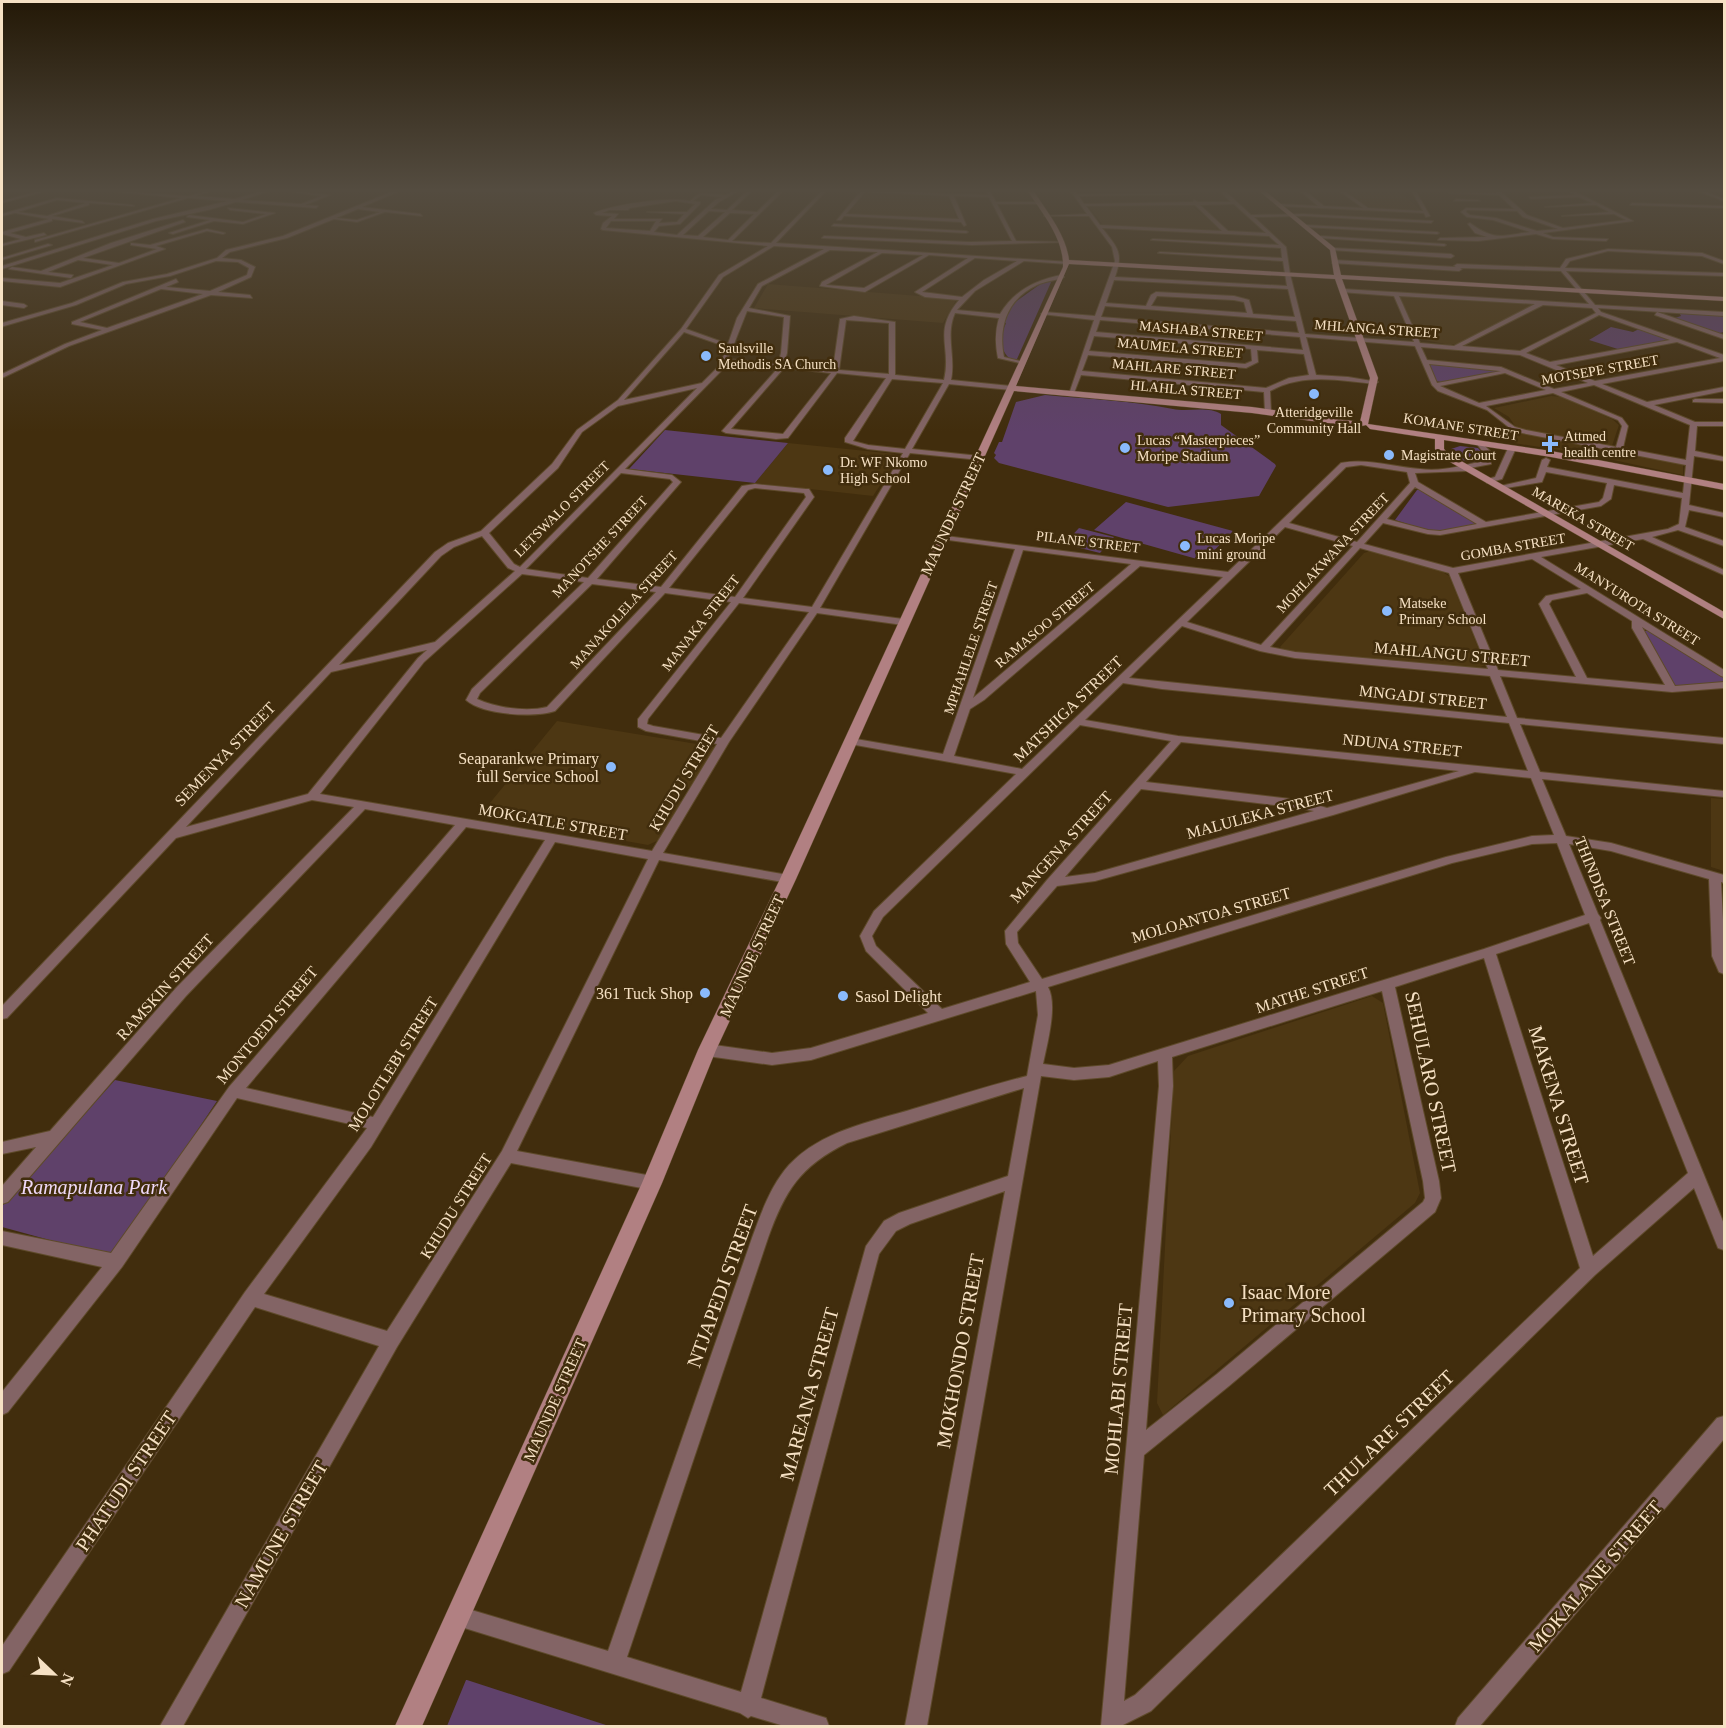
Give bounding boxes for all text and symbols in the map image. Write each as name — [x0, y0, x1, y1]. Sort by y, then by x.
street label: MHLANGA STREET — [1314, 317, 1441, 341]
street label: MASHABA STREET — [1139, 318, 1264, 344]
street label: MAUMELA STREET — [1116, 335, 1244, 361]
place label: Saulsville Methodis SA Church — [718, 341, 836, 372]
marker: Saulsville Methodis SA Church — [699, 349, 713, 363]
street label: MOTSEPE STREET — [1540, 352, 1660, 388]
street label: MAHLARE STREET — [1112, 356, 1237, 382]
street label: HLAHLA STREET — [1130, 378, 1243, 402]
marker: Atteridgeville Community Hall — [1307, 387, 1321, 401]
place label: Atteridgeville Community Hall — [1267, 405, 1361, 436]
street label: KOMANE STREET — [1402, 410, 1520, 444]
place label: Attmed health centre — [1564, 429, 1636, 460]
place label: Lucas “Masterpieces” Moripe Stadium — [1137, 433, 1260, 464]
marker: Attmed health centre — [1541, 435, 1559, 453]
marker: Lucas “Masterpieces” Moripe Stadium — [1118, 441, 1132, 455]
marker: Magistrate Court — [1382, 448, 1396, 462]
place label: Magistrate Court — [1401, 448, 1496, 463]
street label: MAUNDE STREET — [917, 450, 989, 578]
place label: Dr. WF Nkomo High School — [840, 455, 927, 486]
street label: LETSWALO STREET — [511, 458, 613, 560]
marker: Dr. WF Nkomo High School — [821, 463, 835, 477]
street label: MAREKA STREET — [1530, 484, 1637, 554]
street label: MOHLAKWANA STREET — [1274, 490, 1392, 616]
street label: MANOTSHE STREET — [549, 493, 651, 601]
street label: PILANE STREET — [1035, 528, 1141, 556]
street label: GOMBA STREET — [1459, 530, 1567, 564]
place label: Lucas Moripe mini ground — [1197, 531, 1275, 562]
marker: Lucas Moripe mini ground — [1178, 539, 1192, 553]
street label: MANAKOLELA STREET — [567, 548, 681, 672]
street label: MANYUROTA STREET — [1572, 560, 1702, 649]
street label: MANAKA STREET — [659, 572, 743, 674]
street label: MPHAHLELE STREET — [941, 579, 1001, 716]
street label: RAMASOO STREET — [992, 579, 1098, 671]
place label: Matseke Primary School — [1399, 596, 1487, 627]
marker: Matseke Primary School — [1380, 604, 1394, 618]
street label: MAHLANGU STREET — [1374, 639, 1531, 669]
street label: MATSHIGA STREET — [1010, 653, 1126, 765]
street label: MNGADI STREET — [1358, 682, 1488, 712]
street label: SEMENYA STREET — [171, 699, 279, 809]
street label: KHUDU STREET — [646, 722, 722, 834]
street label: NDUNA STREET — [1342, 730, 1463, 760]
place label: Seaparankwe Primary full Service School — [458, 750, 600, 785]
marker: Seaparankwe Primary full Service School — [604, 760, 618, 774]
street label: MALULEKA STREET — [1185, 786, 1336, 842]
street label: MANGENA STREET — [1007, 788, 1115, 906]
street label: MOKGATLE STREET — [477, 801, 629, 843]
street label: THINDISA STREET — [1571, 834, 1639, 968]
street label: MOLOANTOA STREET — [1130, 884, 1293, 946]
street label: MAUNDE STREET — [716, 892, 788, 1020]
street label: RAMSKIN STREET — [113, 930, 217, 1043]
street label: MONTOEDI STREET — [213, 963, 321, 1087]
street label: MATHE STREET — [1253, 964, 1371, 1016]
place label: 361 Tuck Shop — [596, 985, 693, 1003]
marker: 361 Tuck Shop — [698, 986, 712, 1000]
place label: Sasol Delight — [855, 988, 942, 1006]
marker: Sasol Delight — [836, 989, 850, 1003]
street label: SEHULARO STREET — [1401, 989, 1461, 1175]
street label: MOLOTLEBI STREET — [345, 994, 441, 1134]
street label: MAKENA STREET — [1524, 1023, 1594, 1187]
street label: KHUDU STREET — [417, 1150, 495, 1262]
park label: Ramapulana Park — [20, 1176, 168, 1199]
street label: NTJAPEDI STREET — [682, 1202, 762, 1370]
street label: MOKHONDO STREET — [932, 1252, 988, 1450]
place label: Isaac More Primary School — [1241, 1281, 1366, 1327]
marker: Isaac More Primary School — [1222, 1296, 1236, 1310]
street label: MOHLABI STREET — [1100, 1303, 1136, 1475]
street label: MAREANA STREET — [775, 1305, 843, 1483]
street label: MAUNDE STREET — [520, 1336, 590, 1464]
street label: THULARE STREET — [1320, 1365, 1458, 1501]
street label: PHATUDI STREET — [71, 1407, 181, 1555]
street label: NAMUNE STREET — [230, 1457, 332, 1611]
street label: MOKALANE STREET — [1523, 1496, 1667, 1656]
north arrow — [24, 1644, 84, 1704]
text: N — [57, 1671, 77, 1689]

